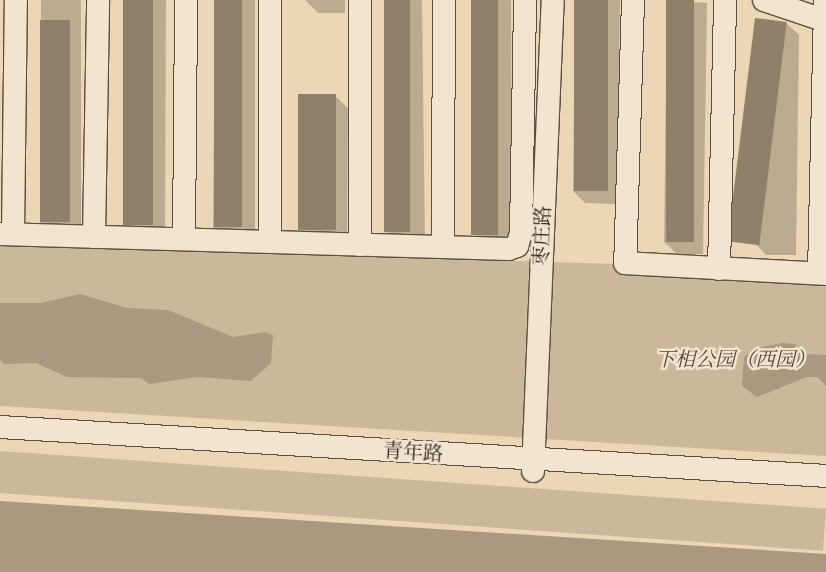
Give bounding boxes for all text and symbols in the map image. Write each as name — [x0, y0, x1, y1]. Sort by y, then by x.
street label: 枣庄路 — [530, 206, 556, 266]
park label: 下相公园（西园） — [655, 348, 815, 372]
street label: 青年路 — [382, 439, 444, 467]

